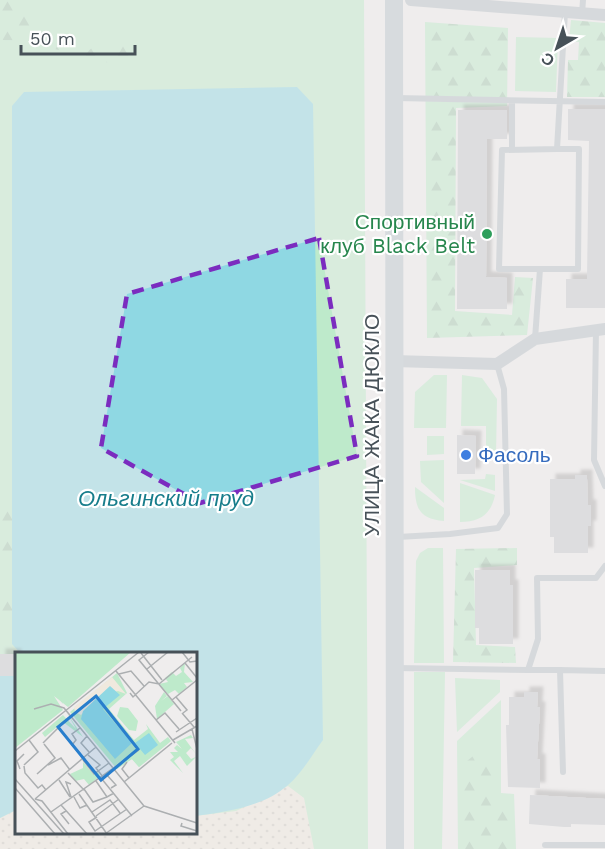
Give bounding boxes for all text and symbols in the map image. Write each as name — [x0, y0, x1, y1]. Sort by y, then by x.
scale bar — [21, 18, 135, 56]
north arrow — [527, 18, 587, 78]
text: 50 m — [30, 28, 75, 49]
text: С — [537, 48, 558, 70]
place label: Спортивный клуб Black Belt — [320, 209, 475, 258]
marker: Спортивный клуб Black Belt — [480, 227, 494, 241]
street label: УЛИЦА ЖАКА ДЮКЛО — [359, 314, 384, 536]
place label: Фасоль — [478, 442, 551, 467]
marker: Фасоль — [459, 448, 473, 462]
water label: Ольгинский пруд — [78, 486, 254, 511]
inset map — [15, 652, 196, 834]

